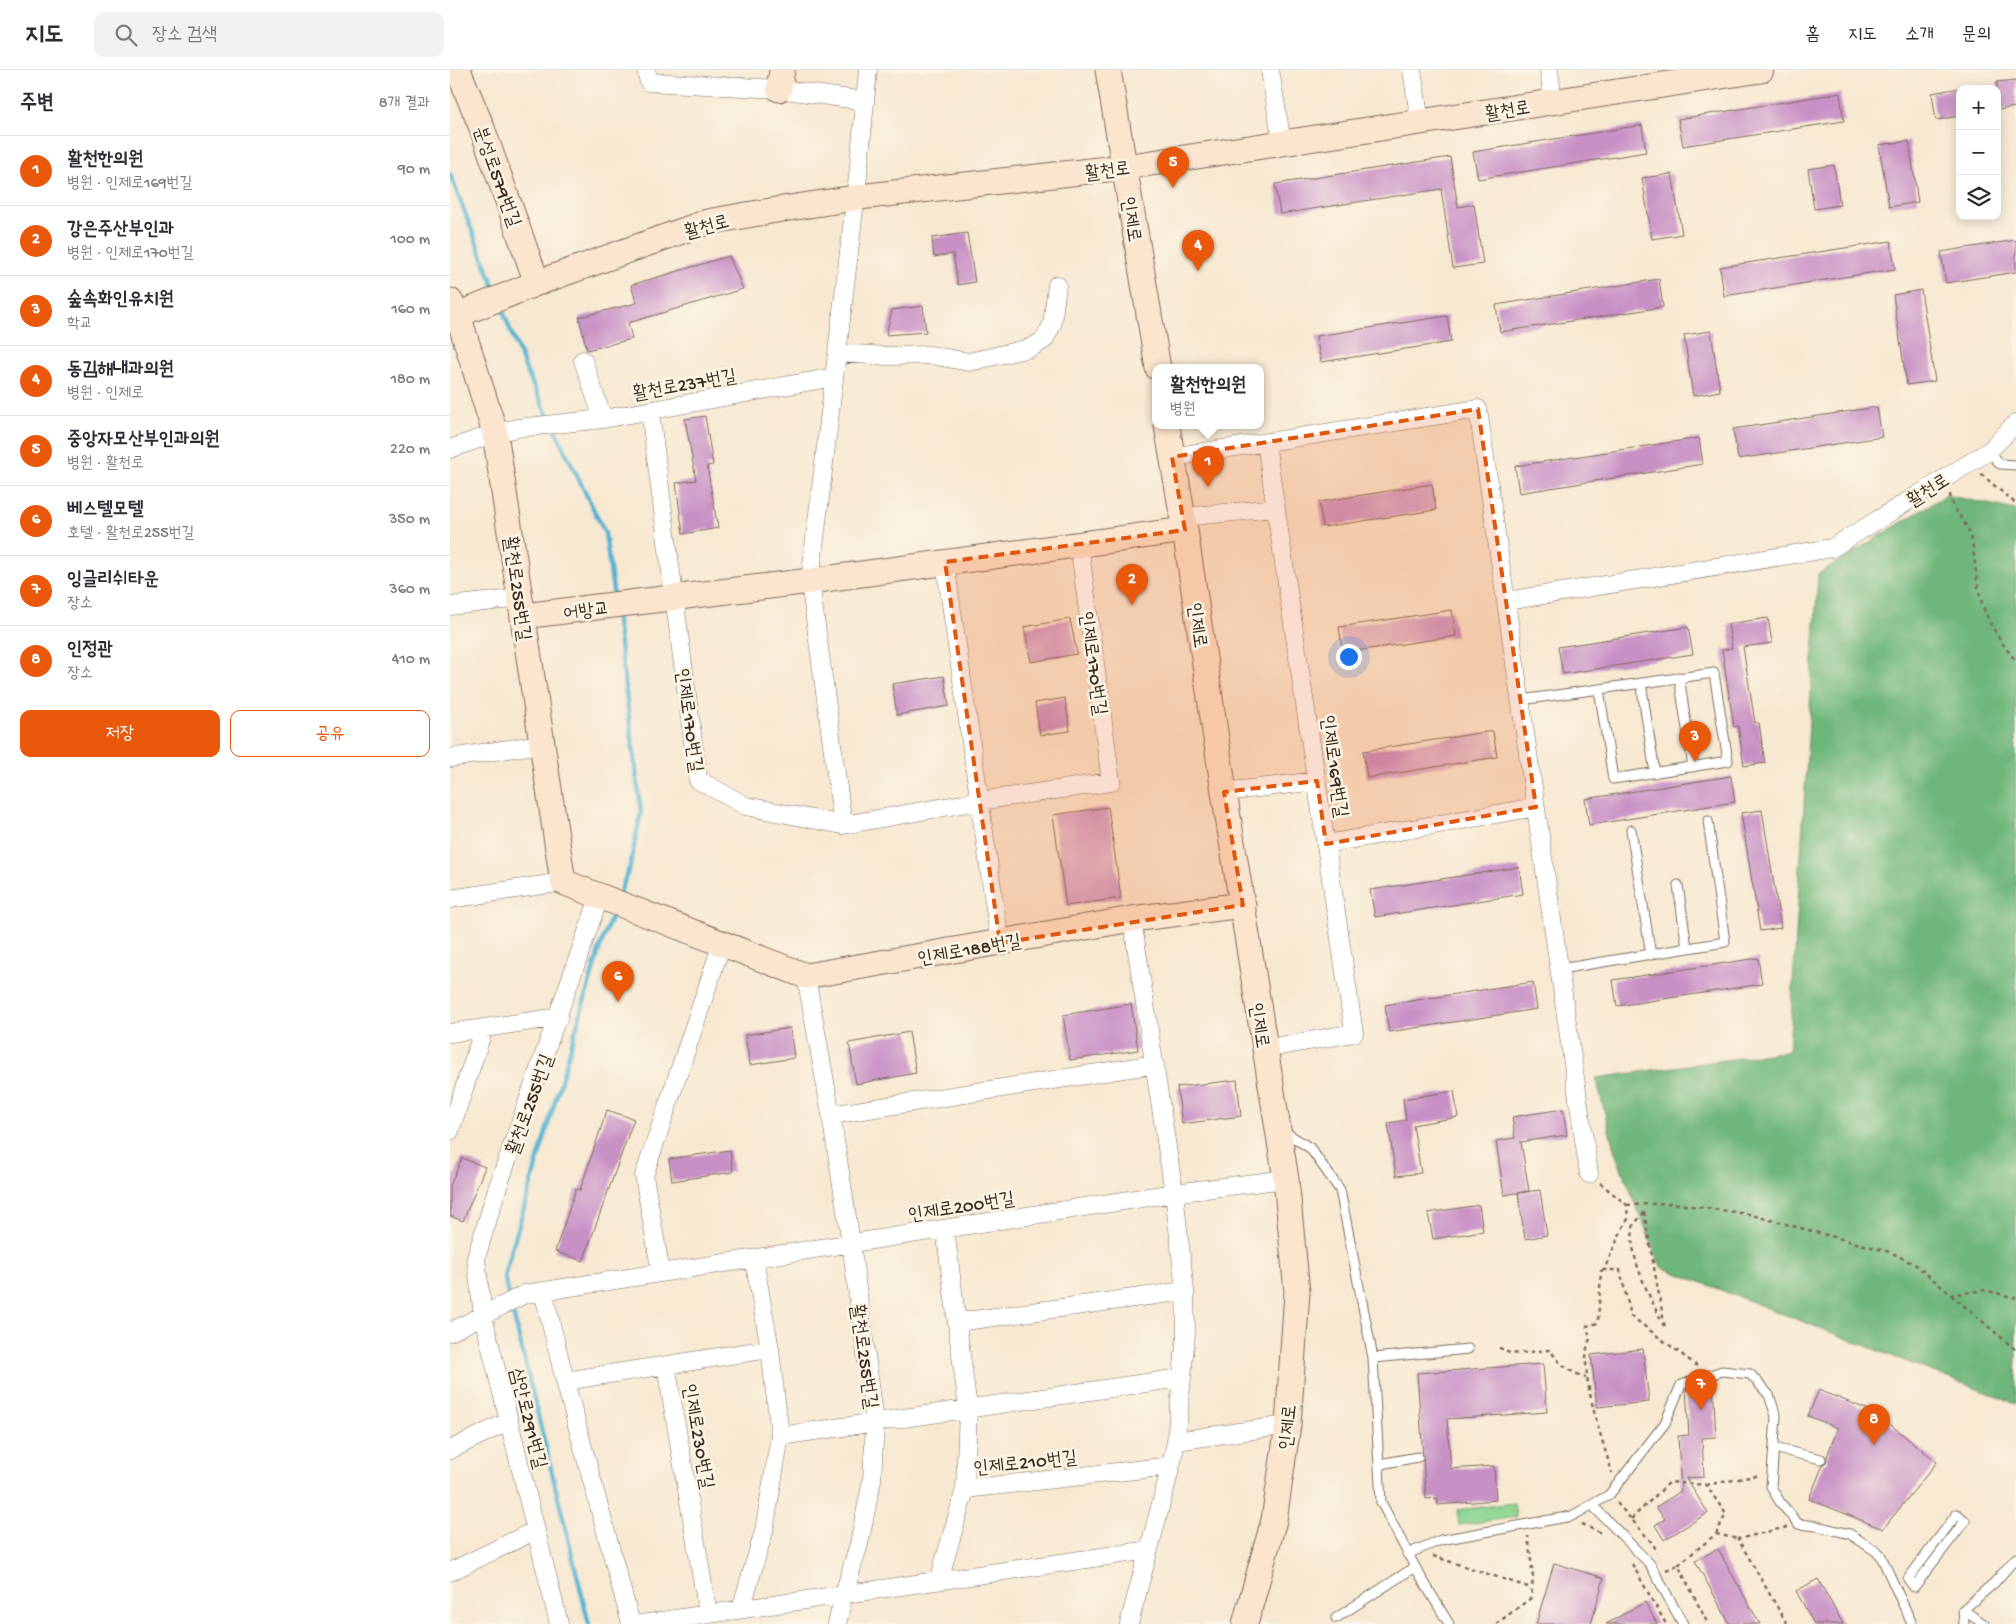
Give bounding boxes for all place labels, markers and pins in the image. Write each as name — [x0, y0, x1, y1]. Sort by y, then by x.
pin: 5 — [1157, 147, 1189, 188]
pin: 4 — [1182, 230, 1214, 271]
pin: 1 — [1192, 446, 1224, 487]
pin: 2 — [1116, 564, 1148, 605]
pin: 3 — [1679, 721, 1711, 762]
pin: 6 — [602, 961, 634, 1002]
pin: 7 — [1685, 1369, 1717, 1410]
pin: 8 — [1858, 1404, 1890, 1445]

